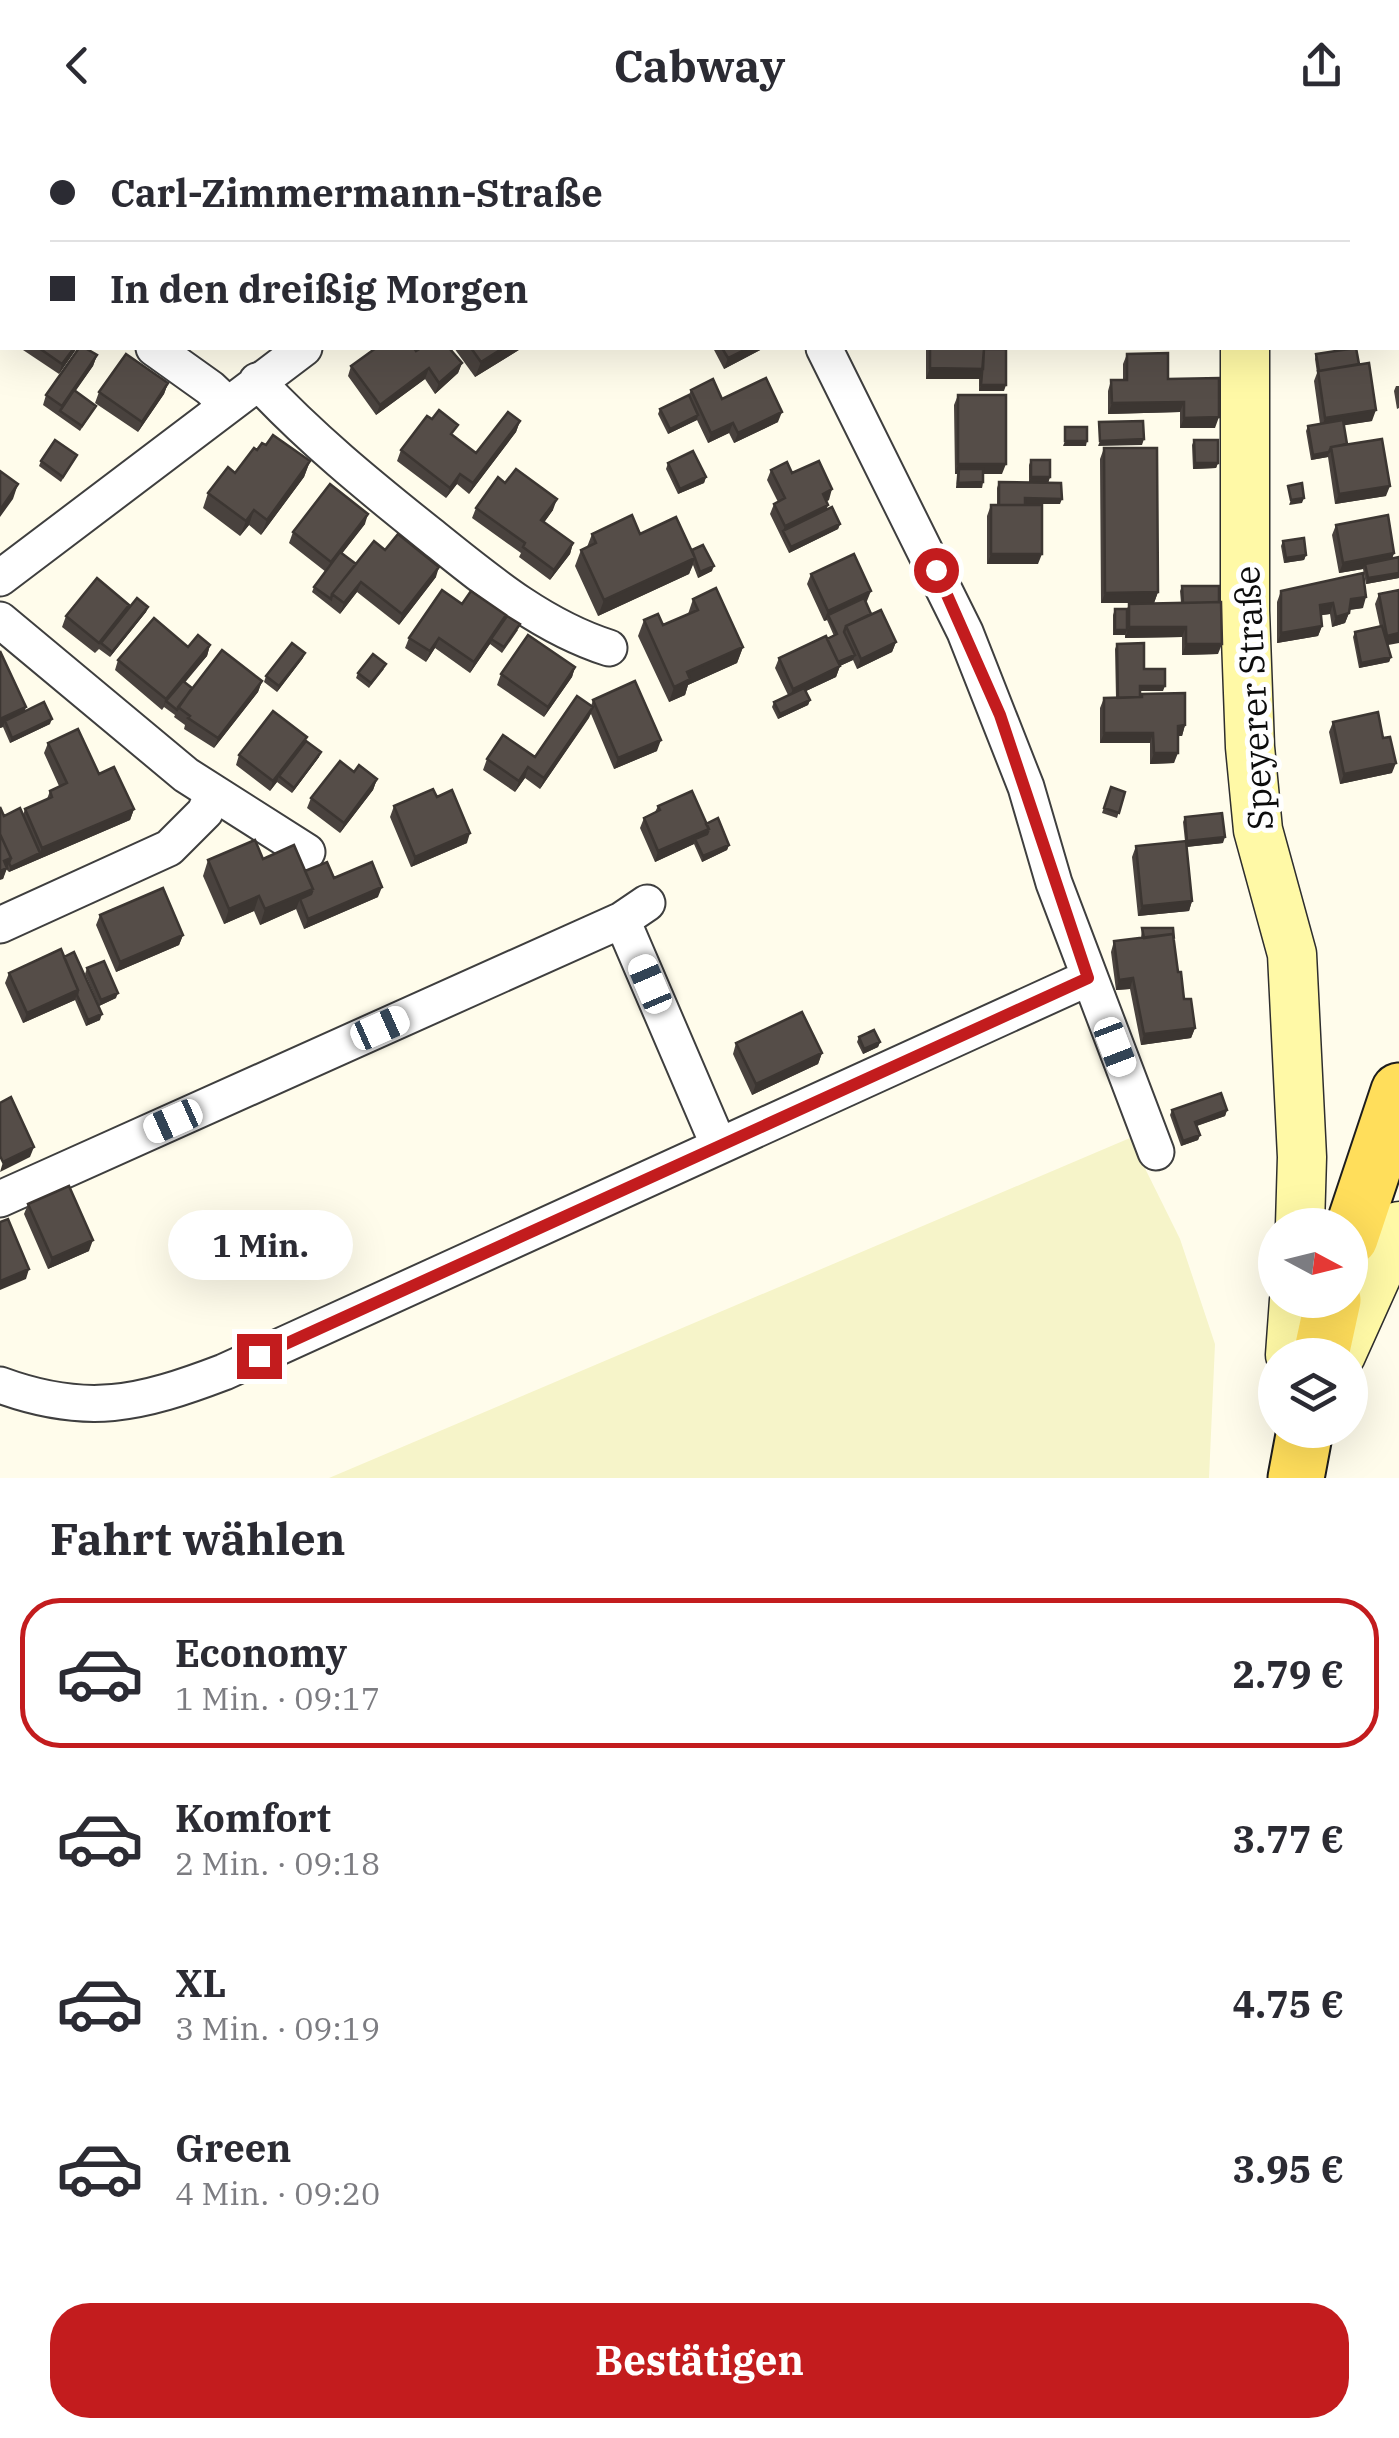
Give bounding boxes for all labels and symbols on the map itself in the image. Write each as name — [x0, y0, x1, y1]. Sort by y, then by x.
route start — [914, 548, 959, 593]
street label: Speyerer Straße — [1223, 565, 1283, 831]
car — [624, 951, 676, 1017]
car — [346, 1002, 414, 1054]
car — [1090, 1014, 1140, 1080]
car — [139, 1095, 207, 1147]
north arrow — [1258, 1208, 1368, 1318]
callout: 1 Min. — [166, 1211, 352, 1281]
route end — [237, 1334, 282, 1379]

